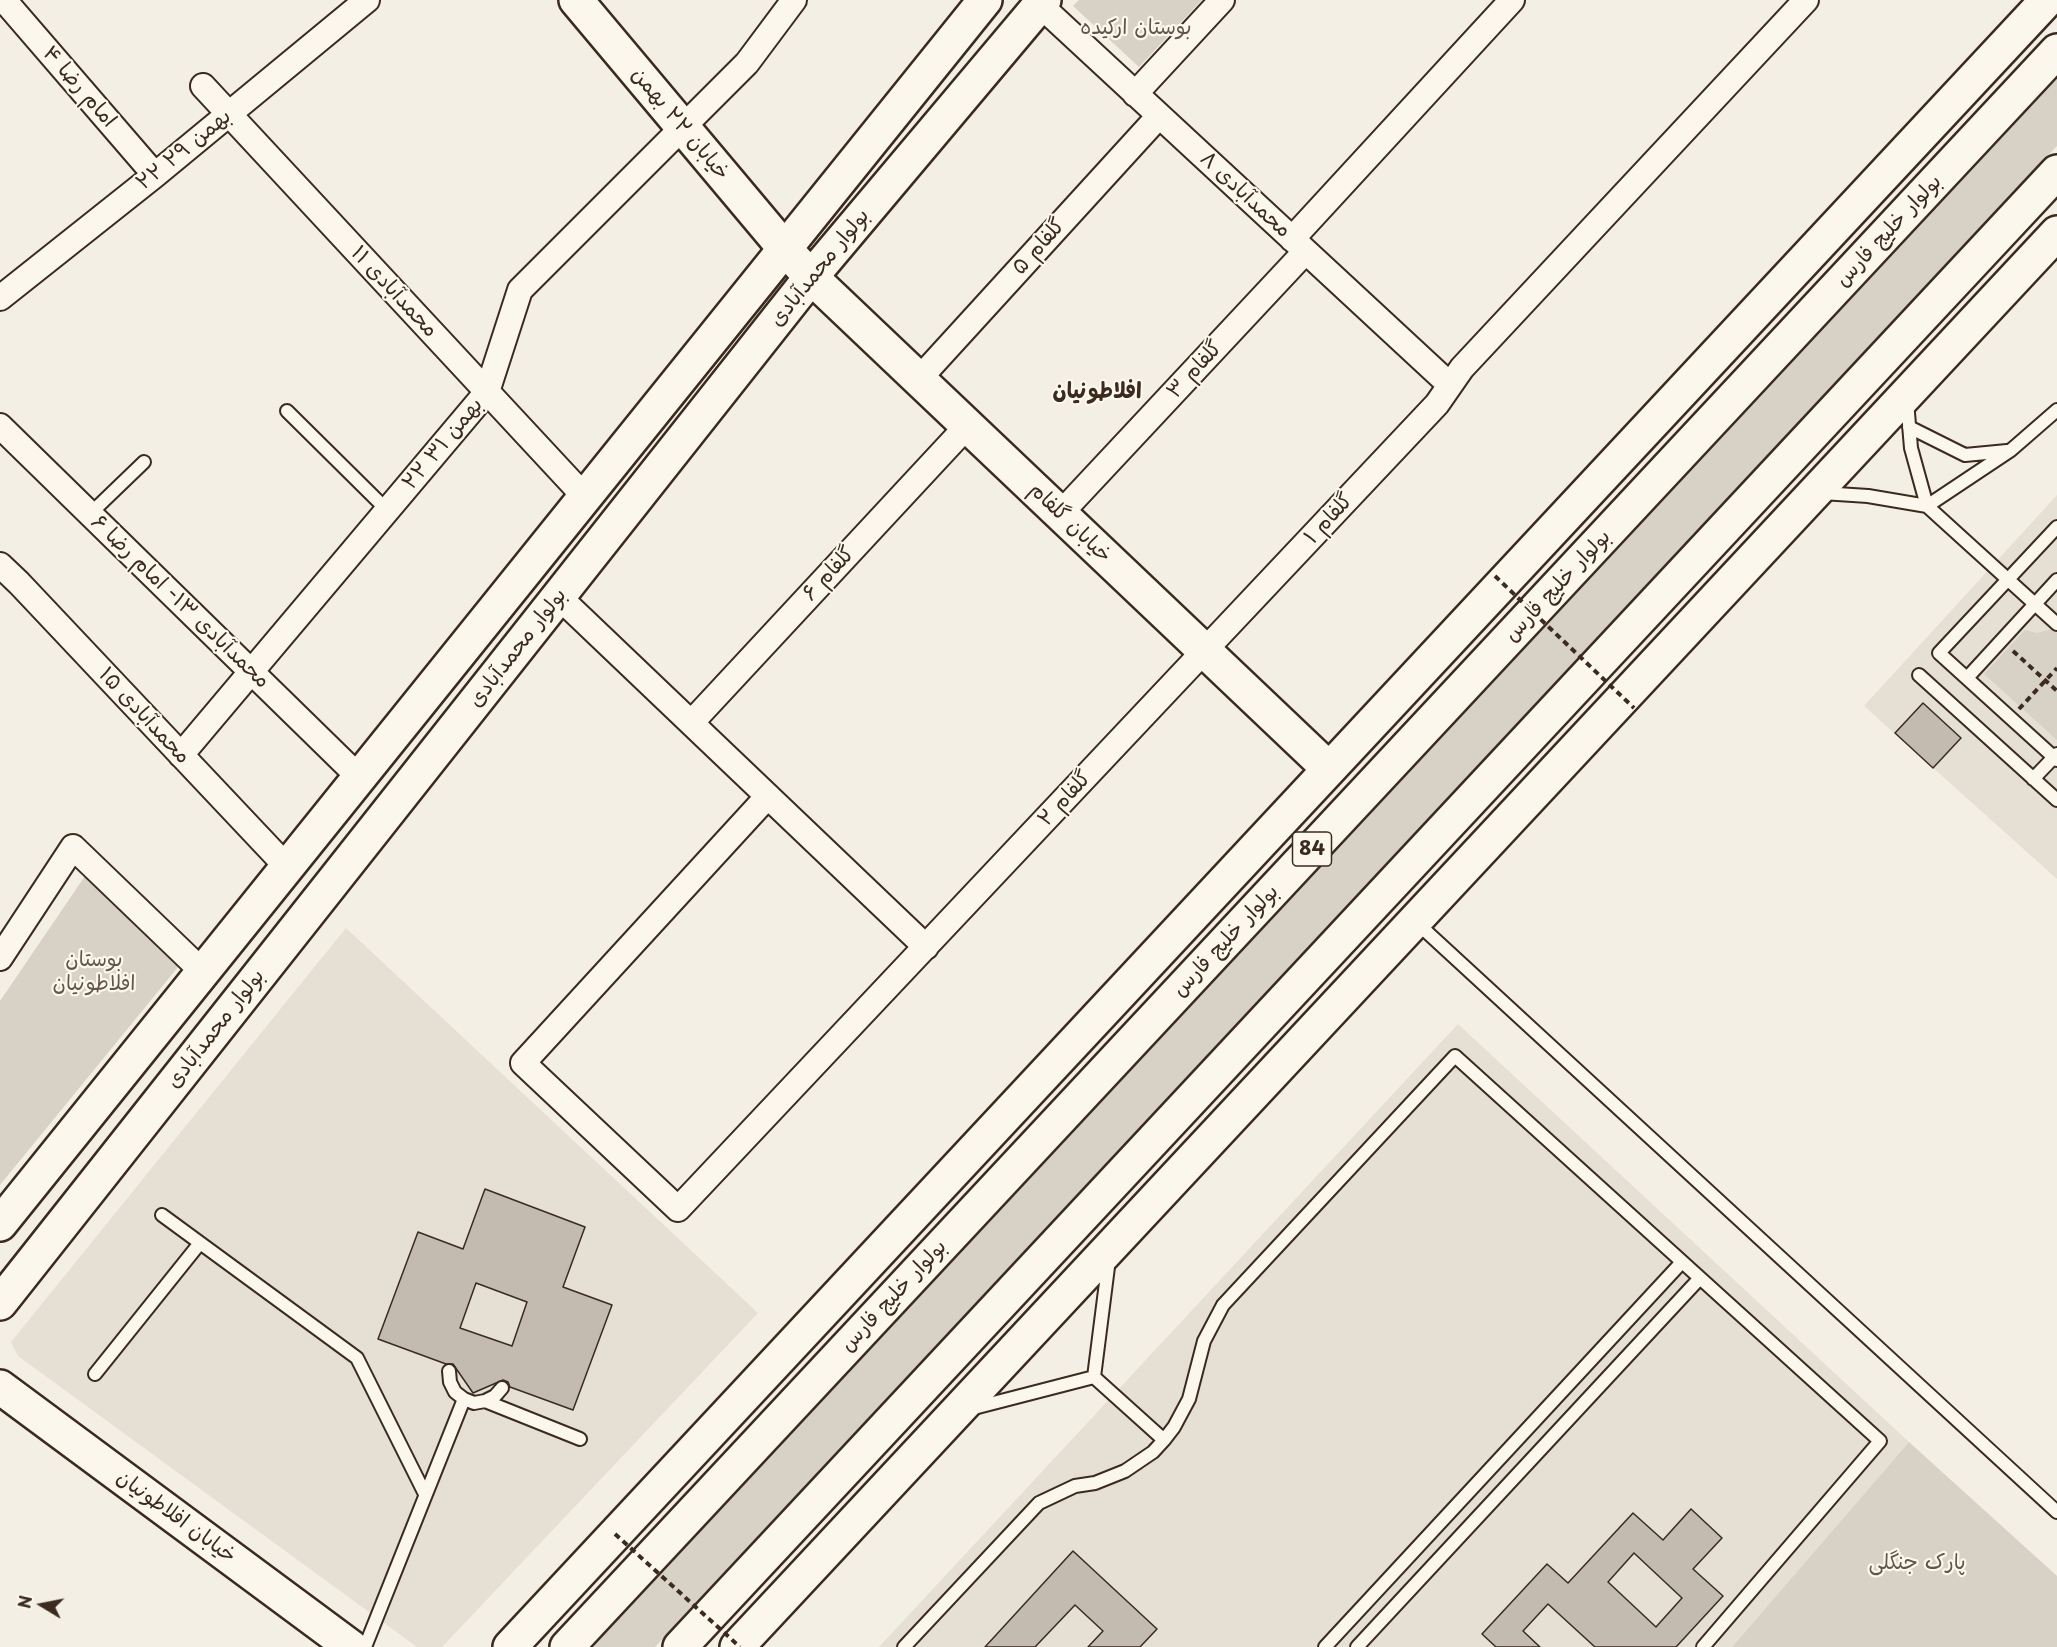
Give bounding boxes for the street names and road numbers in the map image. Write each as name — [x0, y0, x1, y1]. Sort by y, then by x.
street label: امام رضا ۴ — [37, 41, 121, 133]
street label: خیابان ۲۲ بهمن — [626, 63, 734, 185]
street label: ۲۲ بهمن ۲۹ — [132, 104, 236, 196]
street label: محمدآبادی ۸ — [1194, 146, 1296, 244]
street label: بولوار خلیج فارس — [1831, 170, 1947, 292]
street label: بولوار محمدآبادی — [765, 204, 875, 332]
street label: گلفام ۵ — [1007, 214, 1071, 280]
street label: محمدآبادی ۱۱ — [345, 241, 443, 343]
street label: گلفام ۳ — [1162, 336, 1228, 404]
street label: ۲۲ بهمن ۳۱ — [397, 393, 489, 495]
street label: خیابان گلفام — [1024, 478, 1116, 568]
street label: گلفام ۱ — [1299, 488, 1359, 550]
street label: محمدآبادی ۱۳- امام رضا ۶ — [85, 510, 275, 694]
street label: بولوار خلیج فارس — [1500, 525, 1616, 647]
street label: گلفام ۶ — [798, 542, 860, 606]
street label: بولوار محمدآبادی — [464, 583, 572, 713]
street label: محمدآبادی ۱۵ — [93, 663, 195, 769]
street label: گلفام ۲ — [1033, 766, 1097, 832]
road number: 84 — [1292, 832, 1332, 866]
street label: بولوار خلیج فارس — [1168, 880, 1284, 1002]
street label: بولوار محمدآبادی — [162, 964, 270, 1094]
street label: بولوار خلیج فارس — [836, 1235, 952, 1357]
street label: خیابان افلاطونیان — [111, 1465, 241, 1569]

